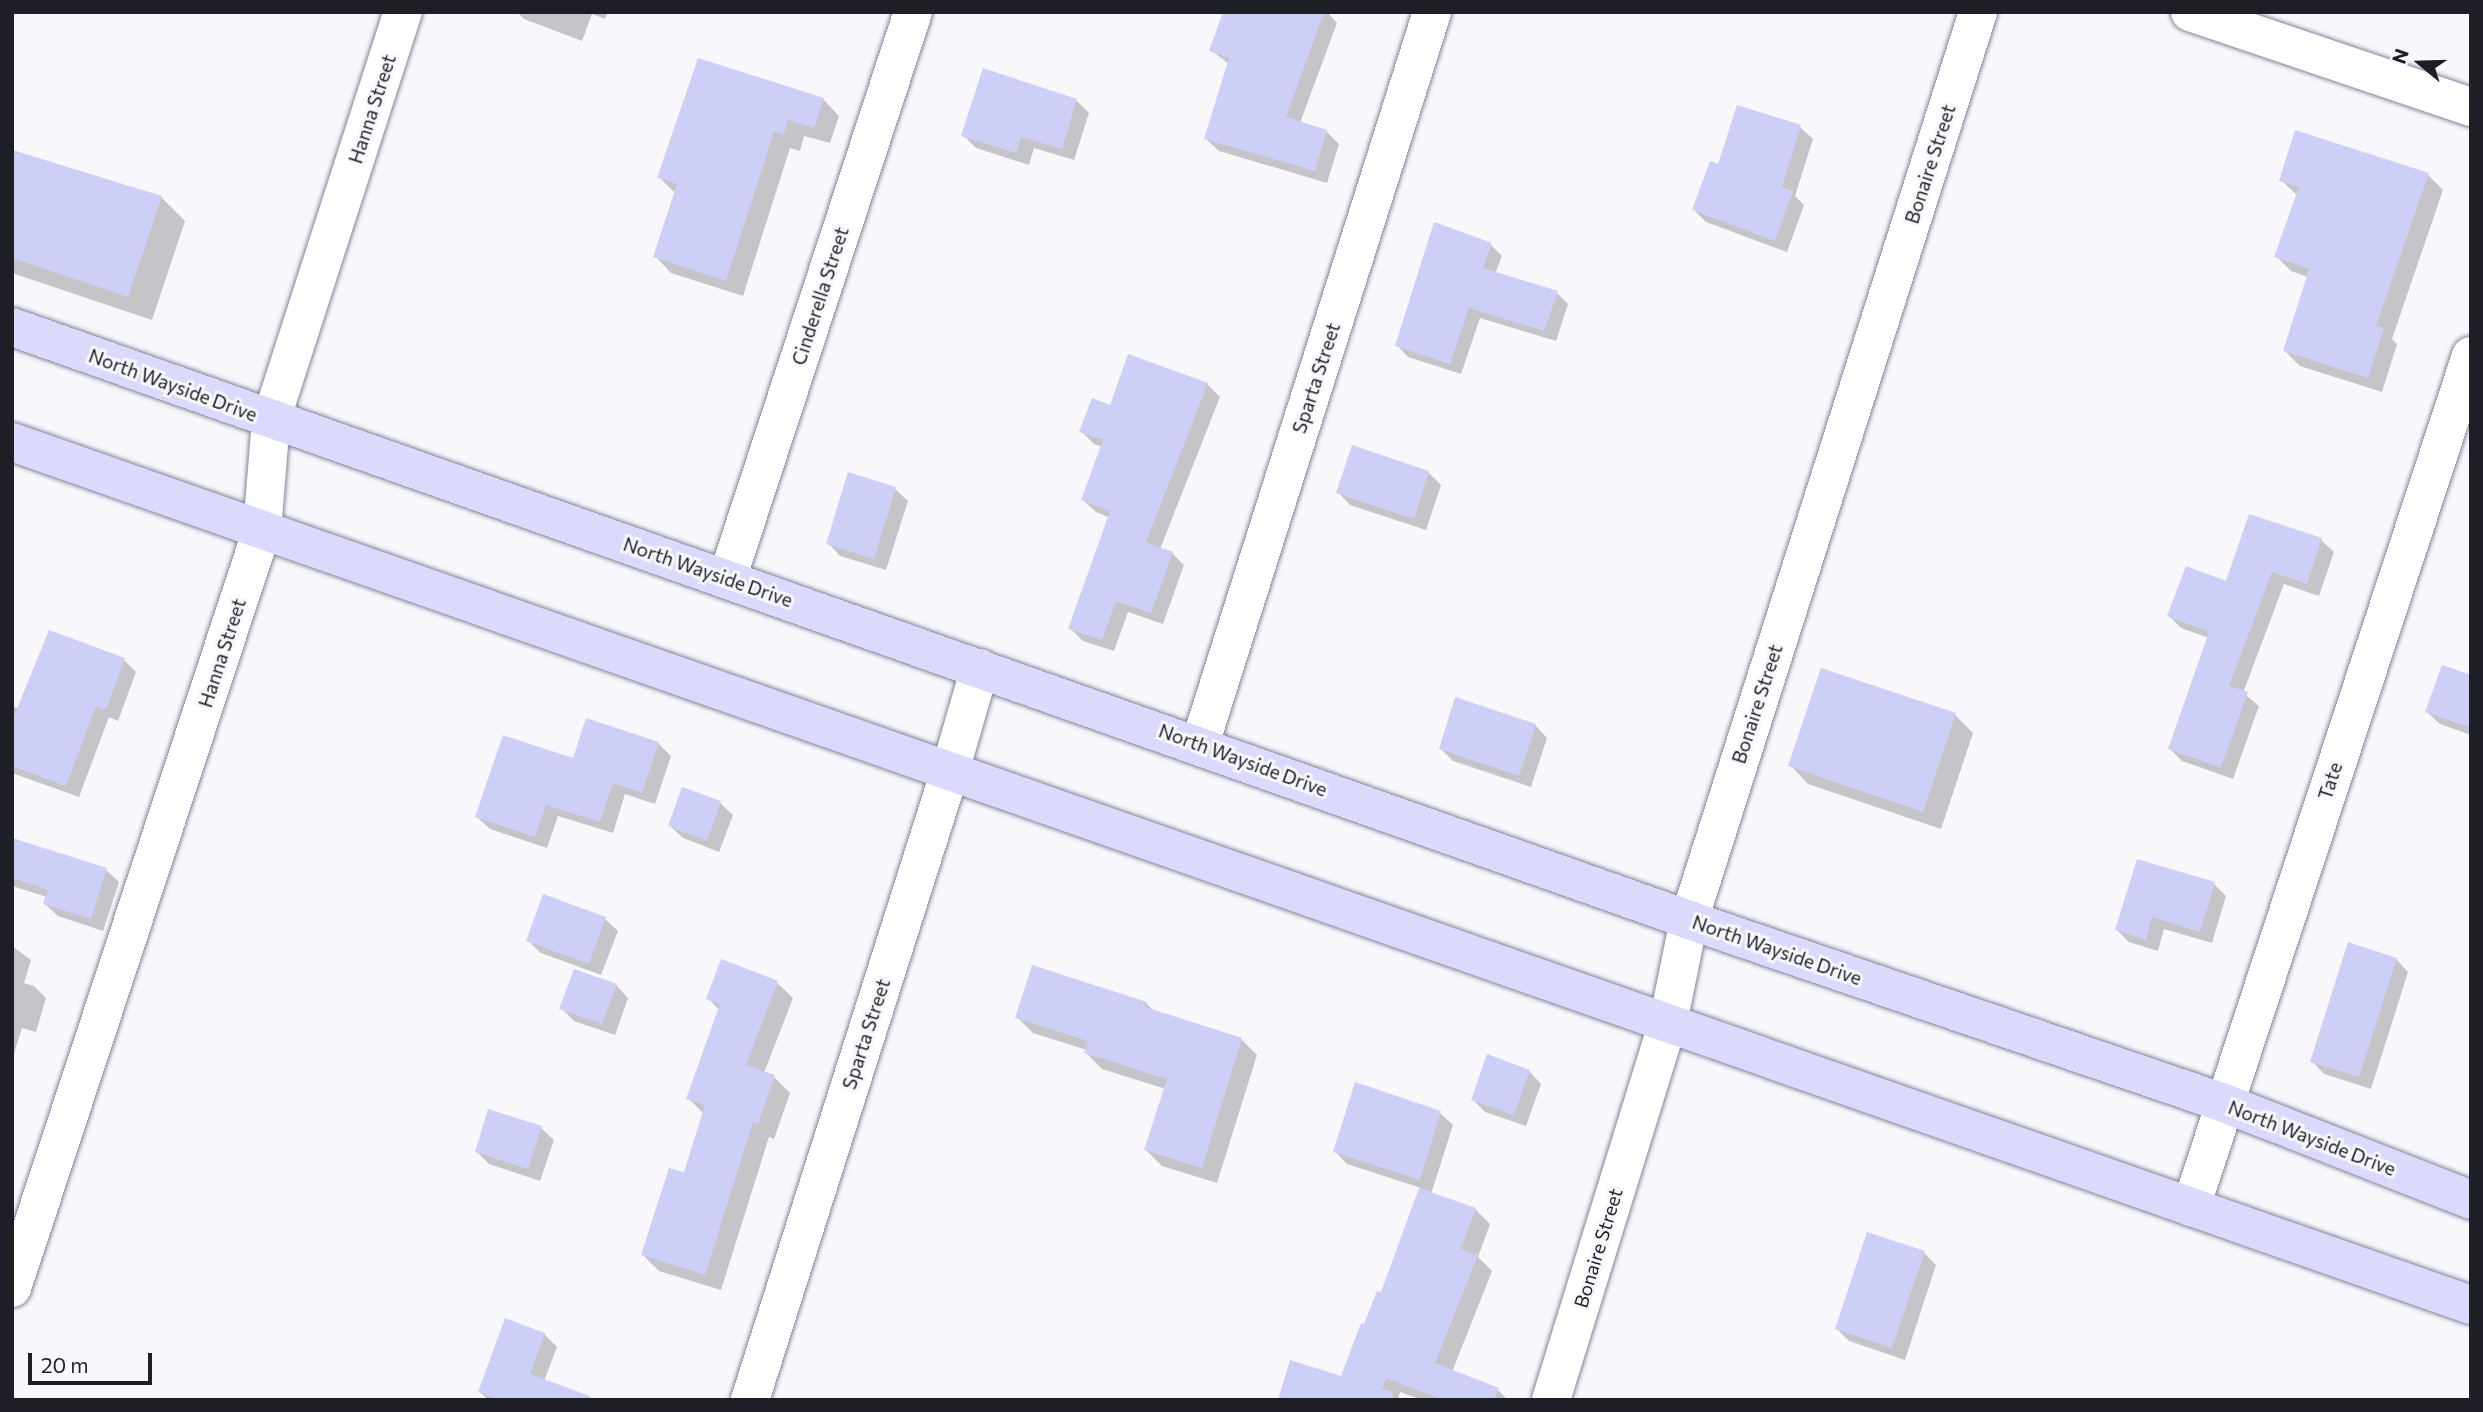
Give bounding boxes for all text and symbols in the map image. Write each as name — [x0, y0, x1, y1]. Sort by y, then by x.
north arrow — [2385, 28, 2455, 98]
text: N — [2386, 46, 2413, 66]
street label: Hanna Street — [344, 52, 400, 166]
street label: Bonaire Street — [1900, 102, 1960, 226]
street label: Cinderella Street — [787, 224, 853, 368]
street label: Sparta Street — [1287, 320, 1345, 436]
street label: North Wayside Drive — [86, 344, 260, 426]
street label: North Wayside Drive — [620, 532, 796, 612]
street label: Hanna Street — [194, 596, 250, 710]
street label: Bonaire Street — [1727, 642, 1787, 766]
street label: North Wayside Drive — [1156, 719, 1330, 801]
street label: Tate — [2313, 759, 2347, 803]
street label: North Wayside Drive — [1689, 910, 1865, 990]
street label: Sparta Street — [837, 976, 895, 1092]
street label: North Wayside Drive — [2225, 1096, 2399, 1180]
street label: Bonaire Street — [1569, 1185, 1627, 1311]
scale bar — [32, 1338, 156, 1382]
text: 20 m — [41, 1352, 89, 1377]

